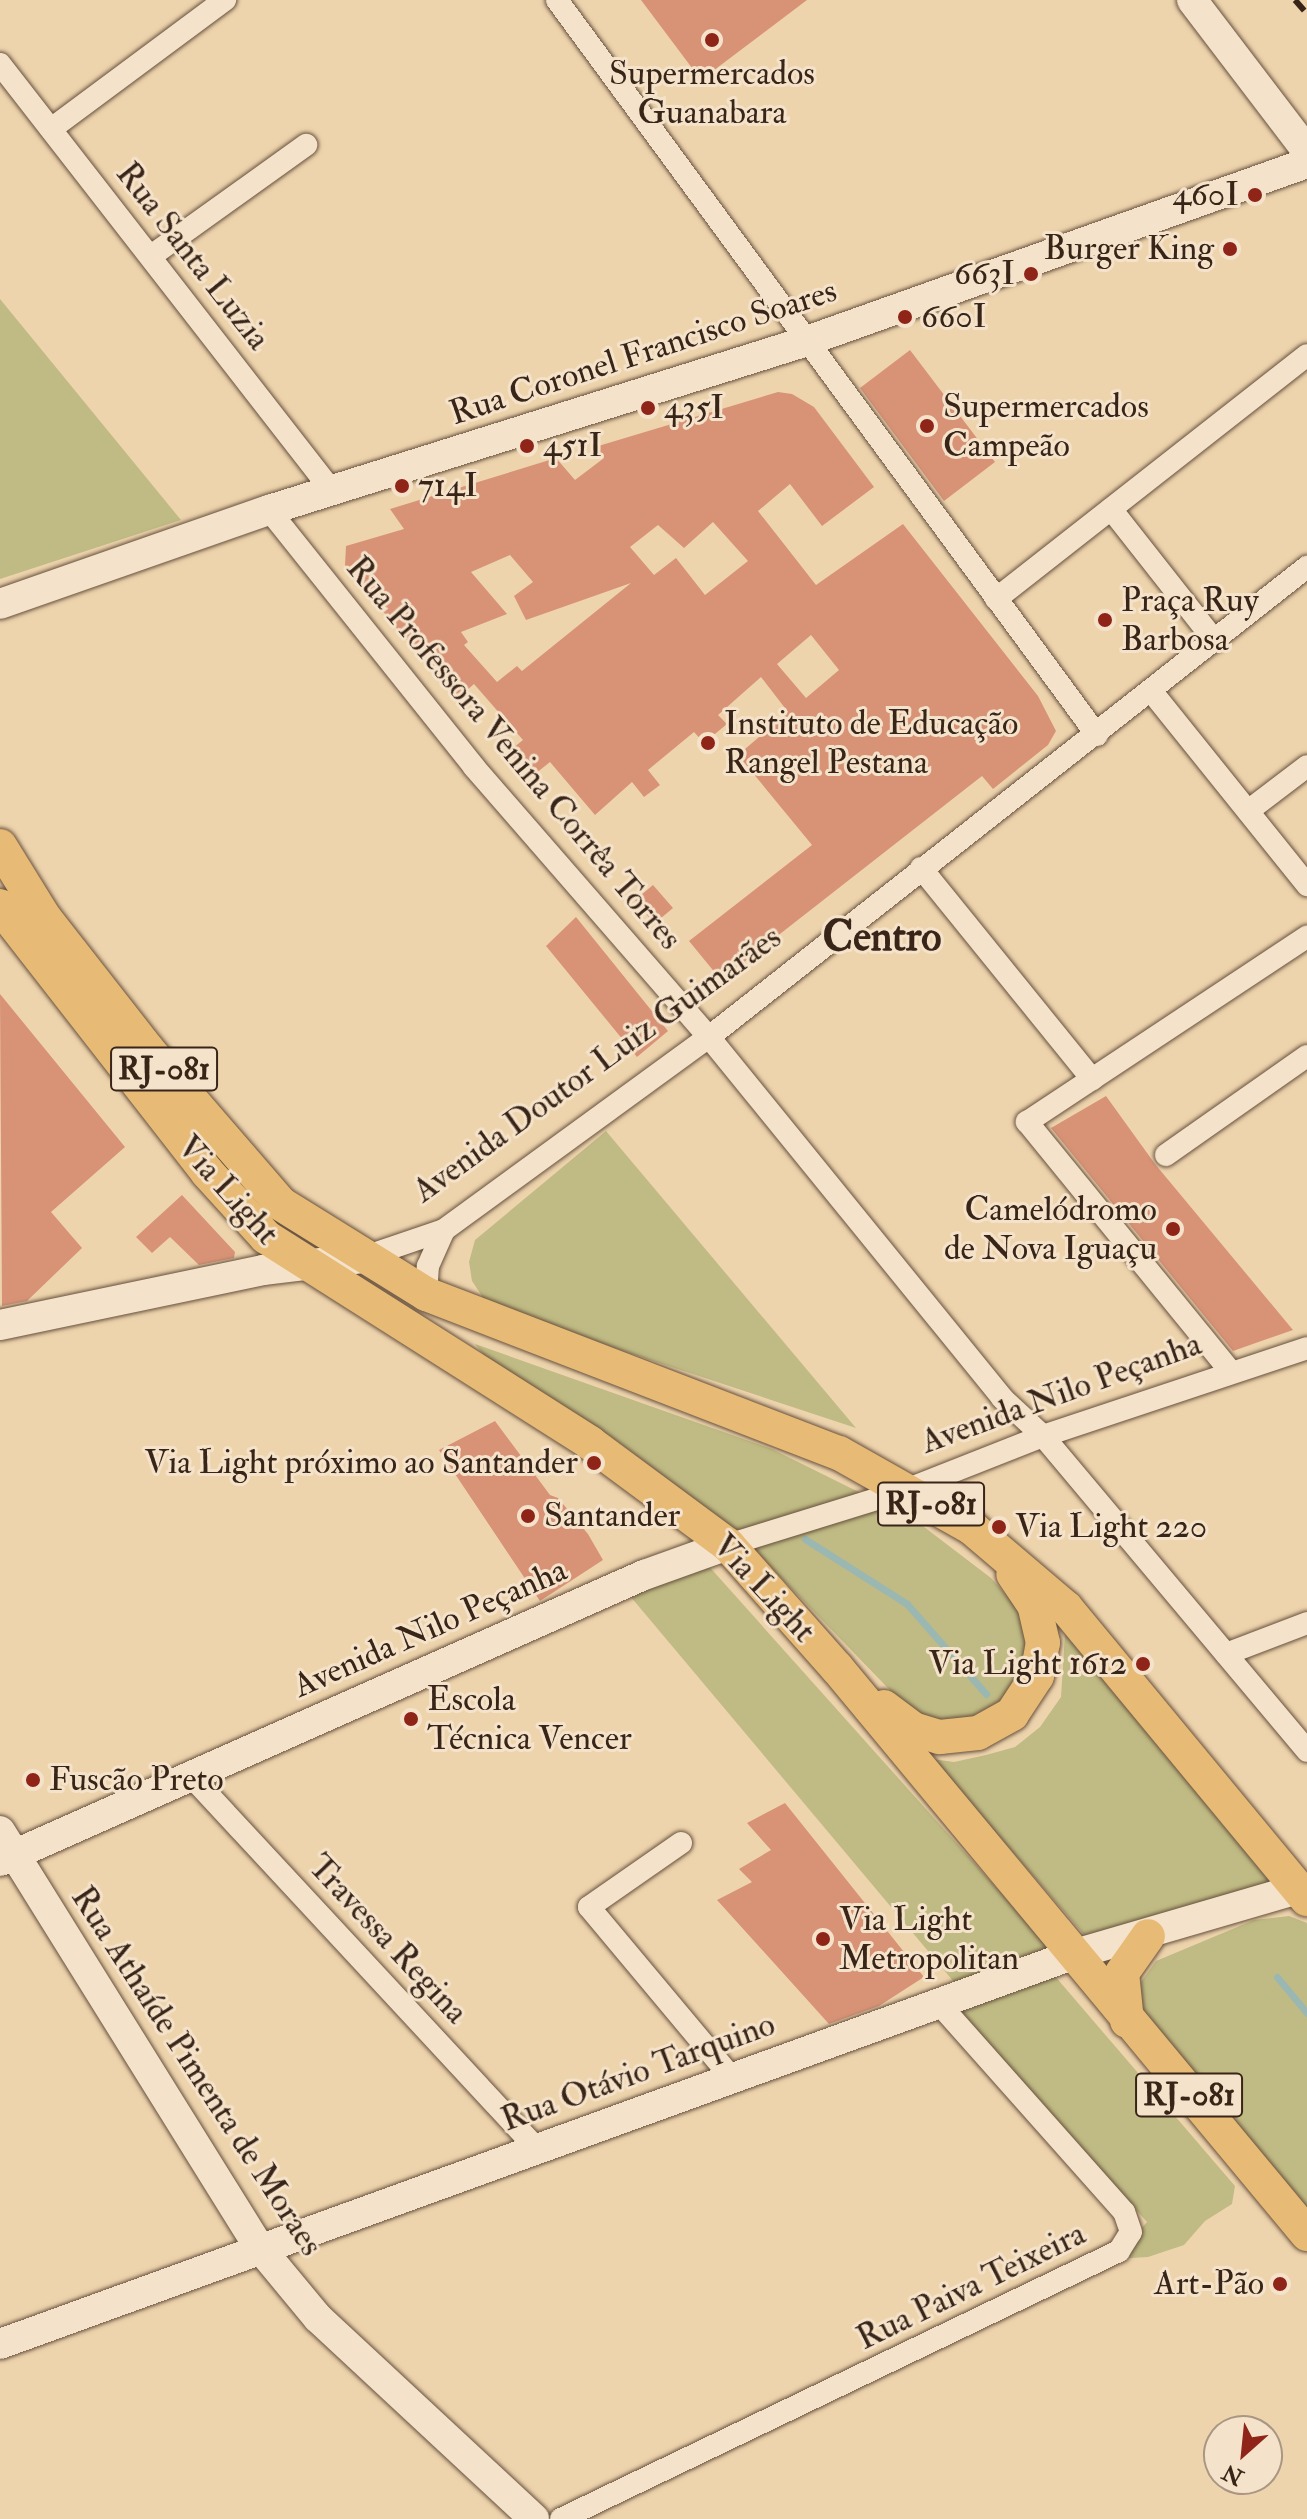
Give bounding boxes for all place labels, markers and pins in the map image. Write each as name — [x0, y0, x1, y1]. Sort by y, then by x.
marker: Supermercados Guanabara — [703, 31, 721, 49]
place label: Supermercados Guanabara — [609, 53, 815, 132]
place label: 460I — [1172, 175, 1239, 215]
marker: 460I — [1246, 186, 1264, 204]
place label: Burger King — [1044, 229, 1214, 269]
marker: Burger King — [1221, 240, 1239, 258]
place label: 663I — [954, 254, 1015, 294]
marker: 663I — [1022, 265, 1040, 283]
place label: 660I — [921, 297, 986, 337]
marker: 660I — [896, 308, 914, 326]
place label: Supermercados Campeão — [943, 386, 1149, 466]
place label: 435I — [664, 388, 724, 428]
marker: 435I — [639, 399, 657, 417]
marker: Supermercados Campeão — [918, 417, 936, 435]
place label: 451I — [543, 426, 602, 466]
marker: 451I — [518, 437, 536, 455]
place label: 714I — [418, 466, 478, 506]
marker: 714I — [393, 477, 411, 495]
place label: Praça Ruy Barbosa — [1121, 580, 1259, 660]
marker: Praça Ruy Barbosa — [1096, 611, 1114, 629]
place label: Instituto de Educação Rangel Pestana — [724, 703, 1018, 782]
marker: Instituto de Educação Rangel Pestana — [699, 734, 717, 752]
place label: Camelódromo de Nova Iguaçu — [944, 1189, 1157, 1268]
marker: Camelódromo de Nova Iguaçu — [1164, 1220, 1182, 1238]
place label: Via Light próximo ao Santander — [144, 1443, 578, 1483]
marker: Via Light próximo ao Santander — [585, 1454, 603, 1472]
place label: Santander — [544, 1496, 680, 1536]
marker: Santander — [519, 1507, 537, 1525]
place label: Via Light 220 — [1015, 1507, 1207, 1547]
marker: Via Light 220 — [990, 1518, 1008, 1536]
place label: Via Light 1612 — [928, 1644, 1127, 1684]
marker: Via Light 1612 — [1134, 1655, 1152, 1673]
place label: Escola Técnica Vencer — [427, 1679, 632, 1758]
marker: Escola Técnica Vencer — [402, 1710, 420, 1728]
place label: Fuscão Preto — [49, 1760, 224, 1800]
marker: Fuscão Preto — [24, 1771, 42, 1789]
place label: Via Light Metropolitan — [839, 1899, 1019, 1978]
marker: Via Light Metropolitan — [814, 1930, 832, 1948]
place label: Art-Pão — [1154, 2264, 1264, 2304]
marker: Art-Pão — [1271, 2275, 1289, 2293]

